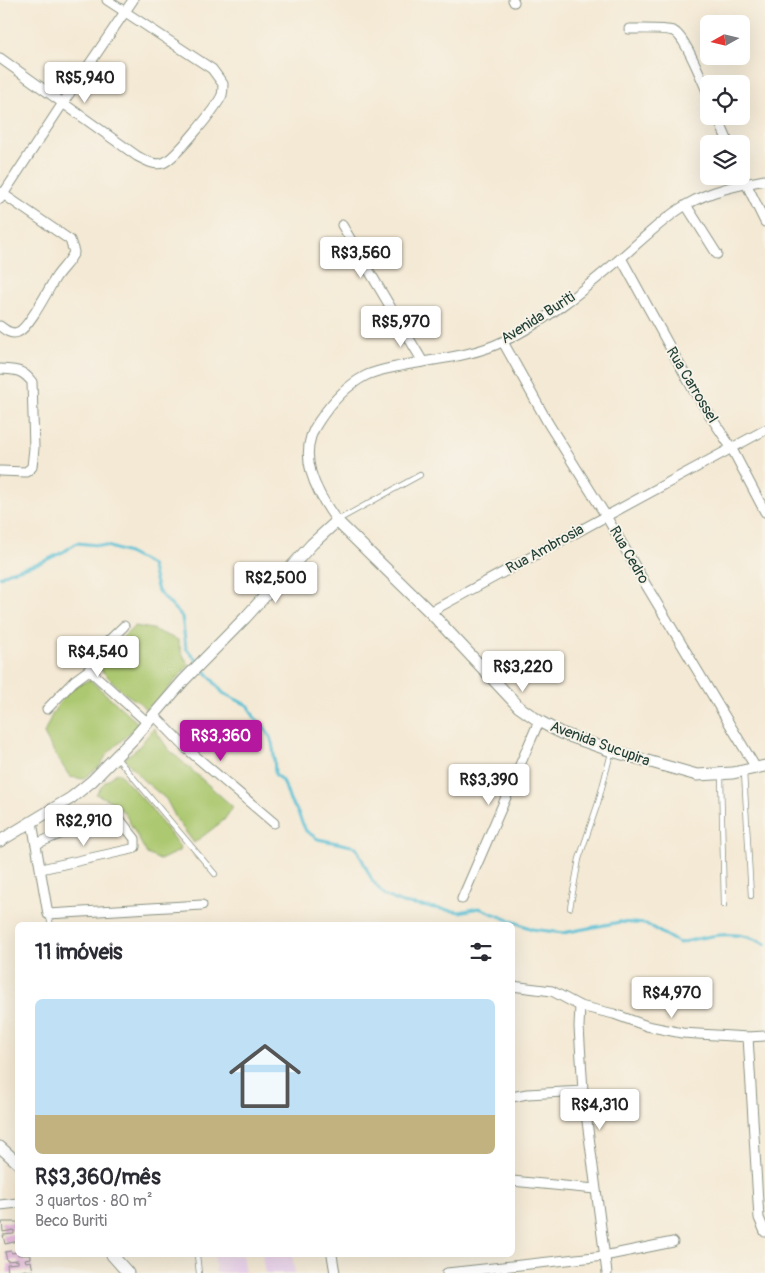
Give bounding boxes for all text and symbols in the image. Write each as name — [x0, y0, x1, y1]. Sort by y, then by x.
north arrow — [700, 15, 750, 65]
map controls — [700, 15, 750, 185]
pin: R$5,940 — [39, 62, 131, 104]
text: R$5,940 — [55, 68, 115, 88]
button: locate — [700, 75, 750, 125]
button: layers — [700, 135, 750, 185]
pin: R$3,560 — [315, 236, 407, 279]
text: R$3,560 — [331, 243, 391, 263]
street label: Avenida Buriti — [497, 287, 579, 348]
pin: R$5,970 — [355, 306, 447, 348]
text: R$5,970 — [372, 312, 430, 332]
street label: Rua Carrossel — [662, 343, 722, 427]
street label: Rua Ambrosia — [503, 520, 587, 578]
street label: Rua Cedro — [605, 523, 653, 587]
pin: R$2,500 — [230, 562, 322, 604]
text: R$2,500 — [245, 568, 307, 588]
pin: R$4,540 — [52, 636, 144, 678]
text: R$4,540 — [68, 642, 128, 662]
pin: R$3,220 — [477, 650, 569, 693]
text: R$3,220 — [493, 657, 553, 677]
street label: Avenida Sucupira — [547, 717, 653, 771]
pin: R$3,360 — [175, 720, 267, 762]
text: R$3,360 — [191, 726, 251, 746]
pin: R$3,390 — [443, 764, 535, 806]
text: R$3,390 — [459, 770, 519, 790]
pin: R$2,910 — [38, 804, 130, 847]
text: R$2,910 — [56, 811, 112, 831]
icon: filters — [467, 938, 495, 966]
text: 11 imóveis — [35, 939, 122, 966]
pin: R$4,970 — [626, 976, 718, 1019]
text: R$4,970 — [643, 983, 701, 1003]
icon: home — [220, 1031, 310, 1121]
pin: R$4,310 — [554, 1088, 646, 1131]
text: R$4,310 — [571, 1095, 629, 1115]
text: R$3,360/mês — [35, 1164, 161, 1191]
text: 3 quartos · 80 m² — [35, 1191, 153, 1211]
text: Beco Buriti — [35, 1211, 107, 1231]

